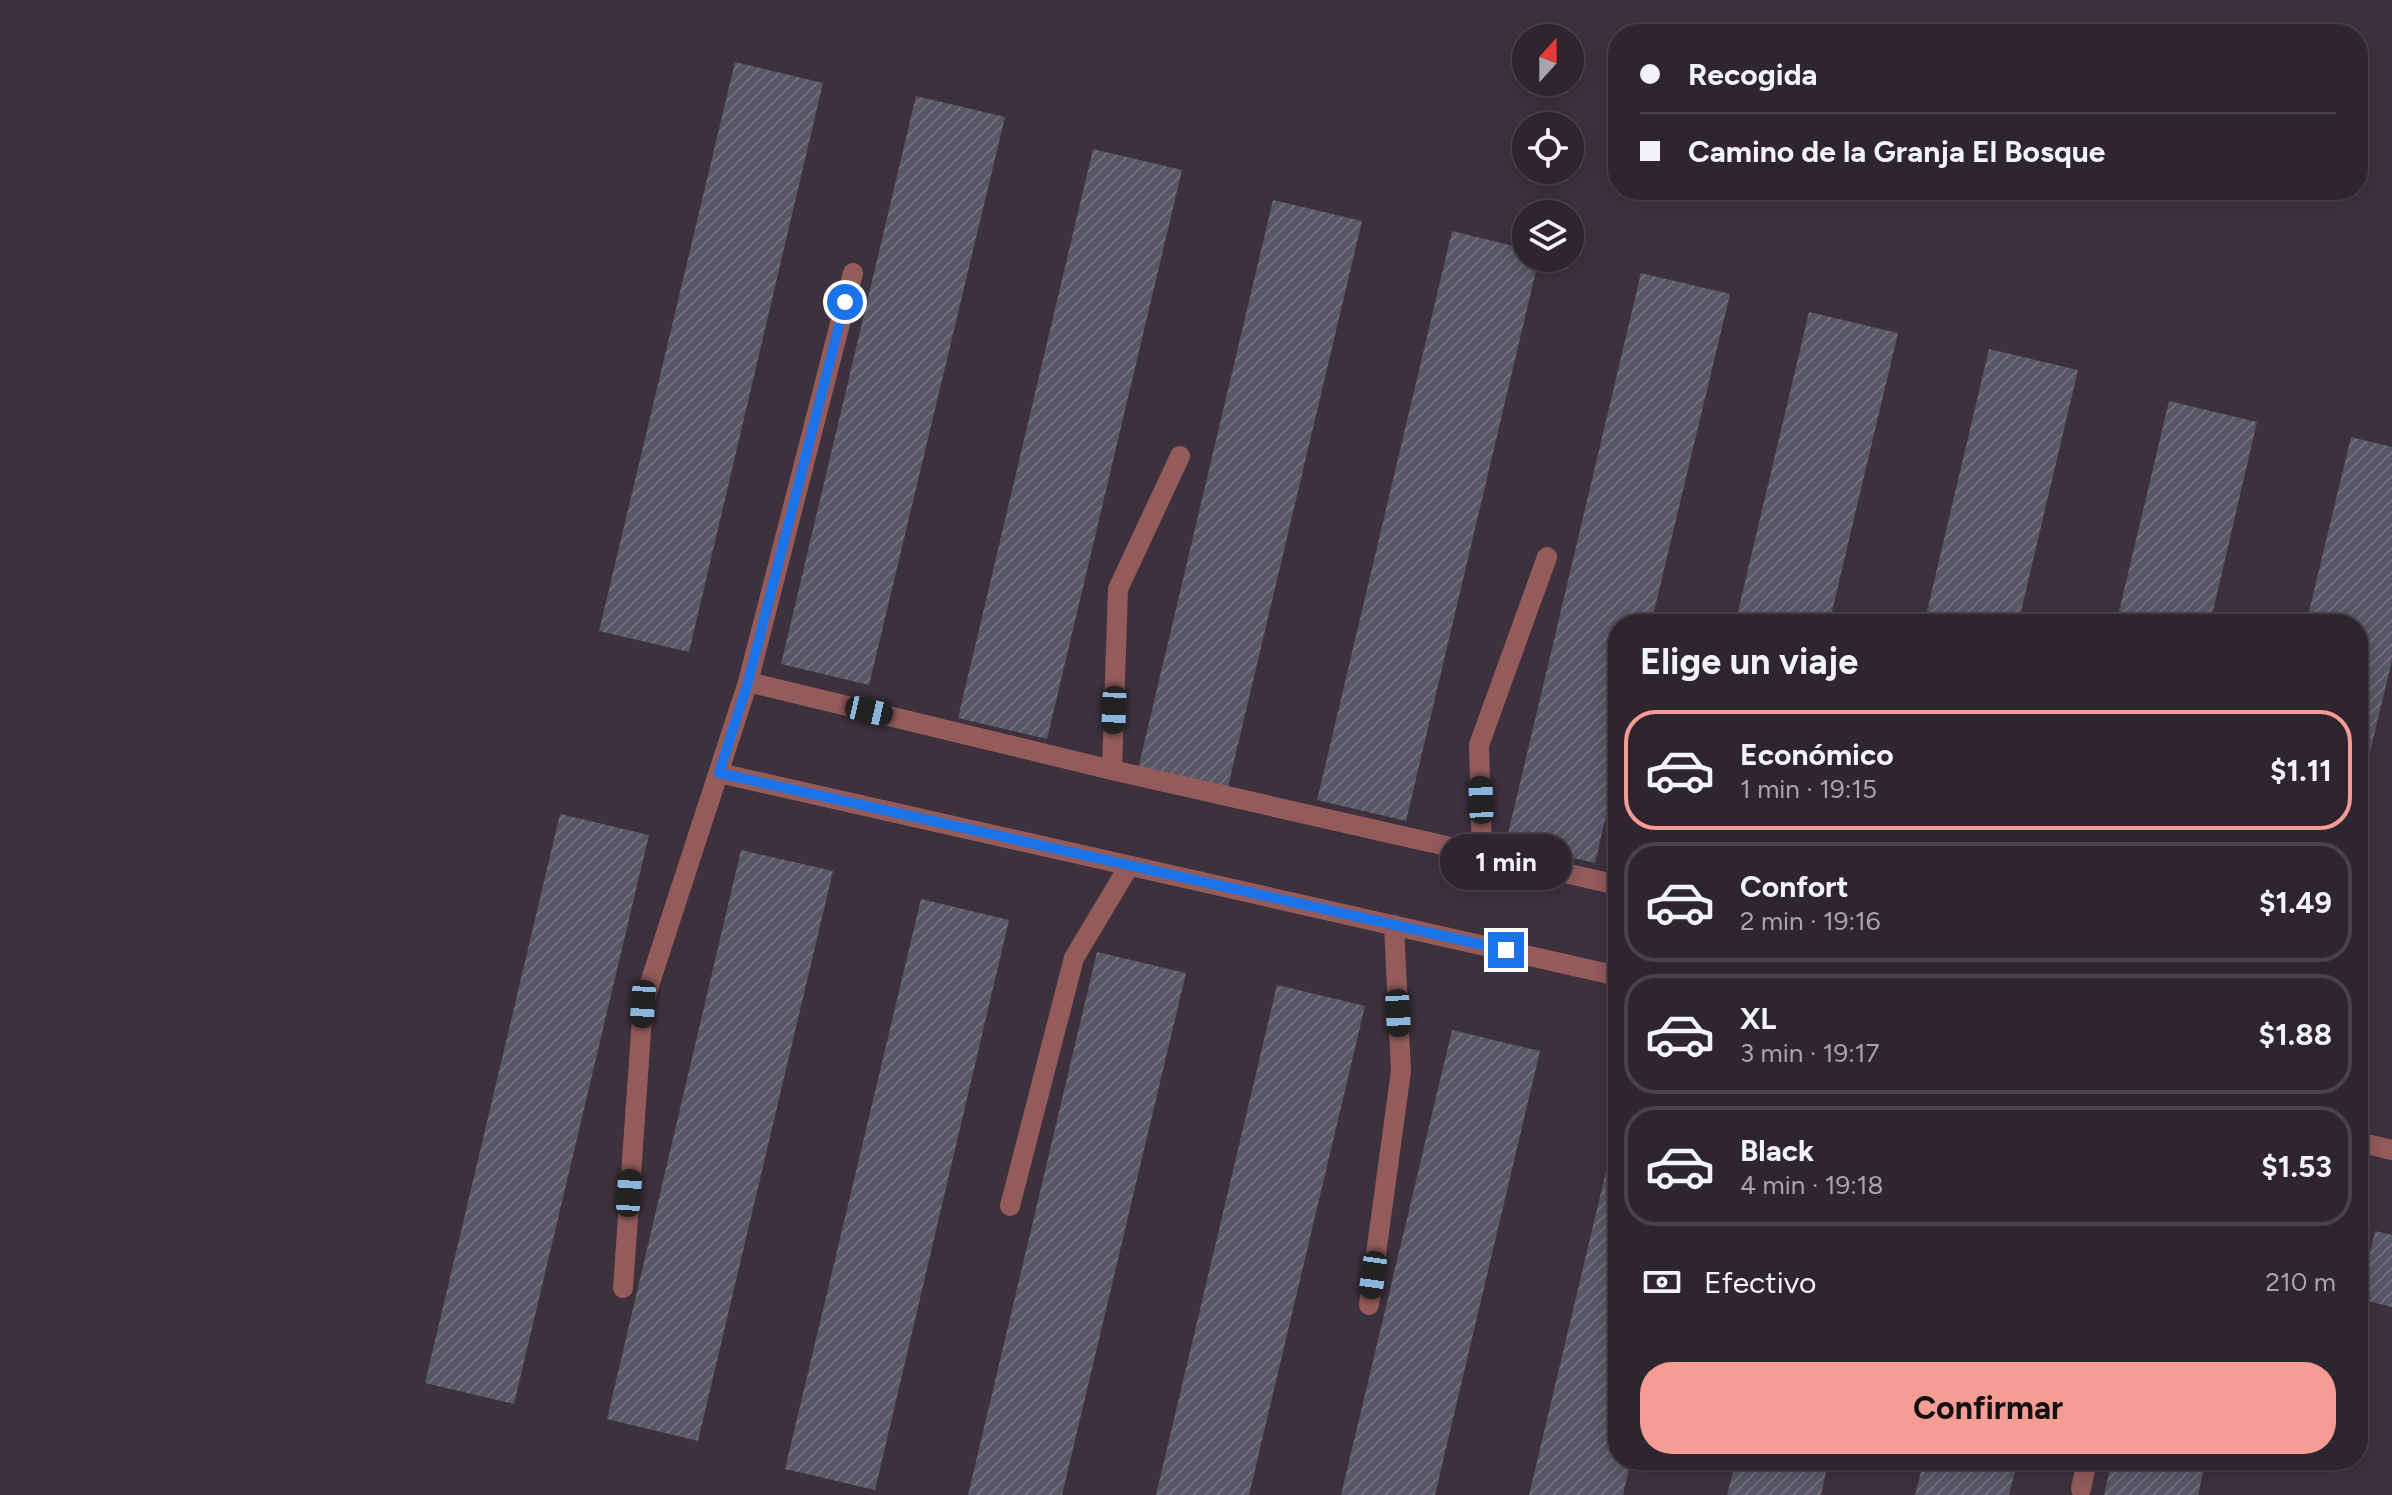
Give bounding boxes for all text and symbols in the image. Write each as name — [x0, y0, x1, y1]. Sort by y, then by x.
north arrow — [1512, 24, 1584, 96]
map controls — [1512, 24, 1584, 272]
text: Recogida — [1688, 56, 1818, 93]
button: locate — [1512, 112, 1584, 184]
text: Camino de la Granja El Bosque — [1688, 133, 2105, 170]
button: layers — [1512, 200, 1584, 272]
route start — [827, 284, 863, 320]
text: Elige un viaje — [1640, 640, 1858, 683]
car — [1101, 686, 1127, 734]
car — [843, 694, 895, 728]
icon: car — [1644, 734, 1716, 806]
text: Económico — [1740, 736, 1894, 773]
text: $1.11 — [2270, 752, 2332, 789]
text: 1 min · 19:15 — [1740, 773, 1877, 805]
car — [1468, 776, 1494, 824]
callout: 1 min — [1440, 834, 1572, 890]
text: 1 min — [1475, 846, 1537, 878]
icon: car — [1644, 866, 1716, 938]
text: Confort — [1740, 868, 1849, 905]
text: $1.49 — [2259, 884, 2332, 921]
text: 2 min · 19:16 — [1740, 905, 1881, 937]
route end — [1488, 932, 1524, 968]
car — [629, 979, 657, 1029]
car — [1385, 988, 1411, 1038]
icon: car — [1644, 998, 1716, 1070]
text: XL — [1740, 1000, 1776, 1037]
text: $1.88 — [2259, 1016, 2332, 1053]
text: 3 min · 19:17 — [1740, 1037, 1879, 1069]
icon: car — [1644, 1130, 1716, 1202]
text: Black — [1740, 1132, 1814, 1169]
text: $1.53 — [2261, 1148, 2332, 1185]
car — [615, 1168, 643, 1218]
text: 4 min · 19:18 — [1740, 1169, 1883, 1201]
car — [1358, 1250, 1388, 1300]
icon: cash — [1640, 1260, 1684, 1304]
text: Efectivo — [1704, 1264, 1816, 1301]
text: 210 m — [2266, 1266, 2336, 1298]
button: Confirmar — [1640, 1362, 2336, 1454]

